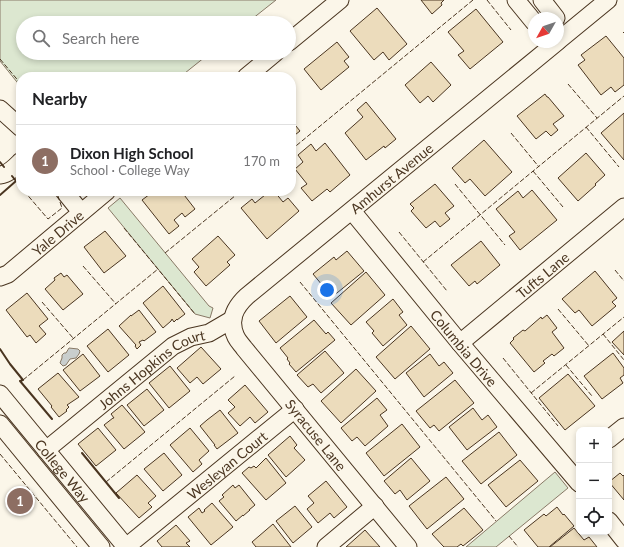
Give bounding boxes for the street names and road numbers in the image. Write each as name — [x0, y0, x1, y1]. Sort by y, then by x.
street label: Amhurst Avenue — [346, 139, 436, 217]
street label: Yale Drive — [28, 206, 87, 259]
street label: Tufts Lane — [513, 248, 572, 301]
street label: Columbia Drive — [427, 306, 501, 390]
street label: Johns Hopkins Court — [95, 326, 206, 412]
street label: Syracuse Lane — [282, 396, 350, 474]
street label: Wesleyan Court — [183, 427, 270, 502]
street label: College Way — [32, 435, 94, 506]

